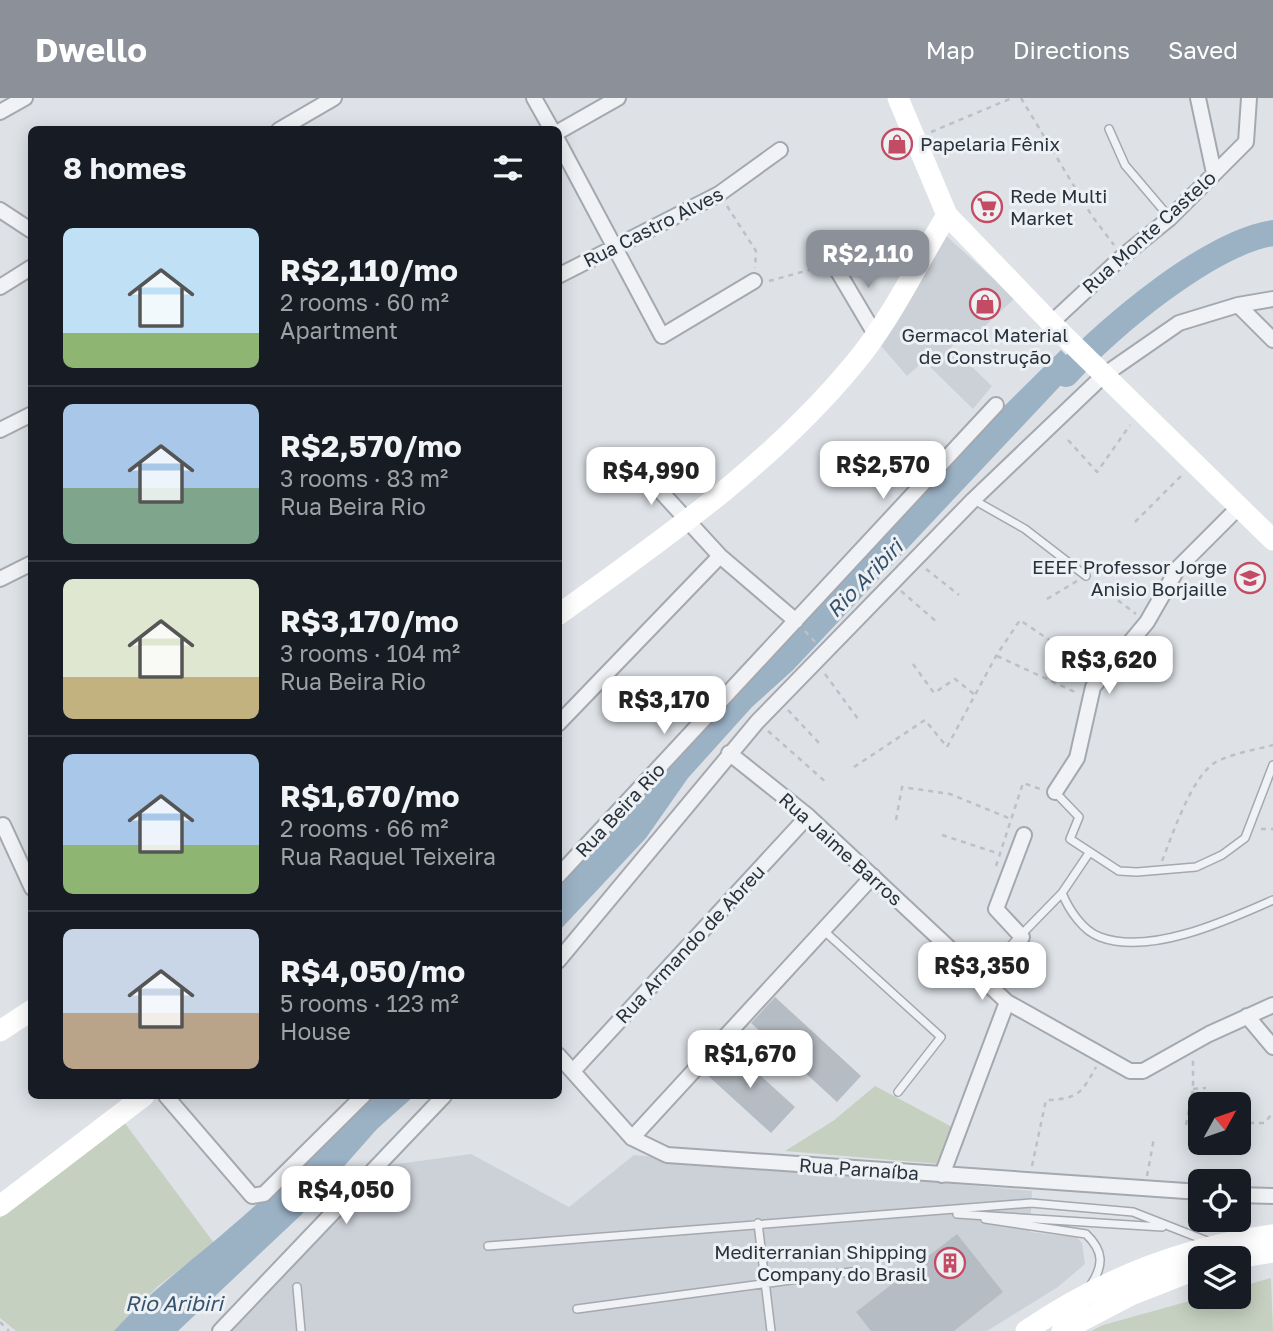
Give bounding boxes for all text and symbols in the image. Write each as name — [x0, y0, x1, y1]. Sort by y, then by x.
text: Dwello — [35, 30, 147, 69]
text: Map — [926, 35, 975, 64]
text: Directions — [1013, 35, 1130, 64]
text: Saved — [1168, 35, 1238, 64]
shop icon: Papelaria Fênix — [880, 127, 914, 161]
place label: Papelaria Fênix — [920, 132, 1060, 155]
icon: filters — [489, 149, 527, 187]
text: 8 homes — [63, 150, 187, 186]
street label: Rua Monte Castelo — [1077, 166, 1220, 298]
street label: Rua Castro Alves — [579, 181, 726, 272]
place label: Rede Multi Market — [1010, 184, 1107, 229]
supermarket icon: Rede Multi Market — [970, 190, 1004, 224]
pin: R$2,110 — [803, 230, 933, 290]
text: R$2,110 — [822, 239, 914, 267]
text: R$2,110/mo — [280, 252, 458, 288]
icon: home — [119, 256, 203, 340]
shop icon: Germacol Material de Construção — [968, 287, 1002, 321]
text: 2 rooms · 60 m² — [280, 288, 449, 316]
text: Apartment — [280, 316, 398, 344]
place label: Germacol Material de Construção — [902, 323, 1068, 368]
text: R$2,570/mo — [280, 428, 462, 464]
icon: home — [119, 432, 203, 516]
pin: R$2,570 — [818, 442, 948, 501]
pin: R$4,990 — [586, 448, 716, 507]
text: R$2,570 — [836, 450, 930, 478]
text: R$4,990 — [602, 456, 700, 484]
text: 3 rooms · 83 m² — [280, 464, 448, 492]
text: Rua Beira Rio — [280, 492, 426, 520]
water label: Rio Aribiri — [821, 532, 909, 623]
place label: EEEF Professor Jorge Anisio Borjaille — [1032, 555, 1227, 600]
school or university icon: EEEF Professor Jorge Anisio Borjaille — [1233, 561, 1267, 595]
text: R$3,170/mo — [280, 603, 459, 639]
icon: home — [119, 607, 203, 691]
pin: R$3,620 — [1044, 636, 1174, 696]
text: 3 rooms · 104 m² — [280, 639, 460, 667]
text: R$3,620 — [1061, 645, 1157, 673]
text: Rua Beira Rio — [280, 667, 426, 695]
pin: R$3,170 — [599, 676, 729, 736]
text: R$3,170 — [618, 685, 710, 713]
street label: Rua Beira Rio — [570, 758, 669, 862]
text: R$1,670/mo — [280, 778, 460, 814]
icon: home — [119, 782, 203, 866]
street label: Rua Jaime Barros — [775, 787, 908, 910]
text: 2 rooms · 66 m² — [280, 814, 449, 842]
text: Rua Raquel Teixeira — [280, 842, 496, 870]
street label: Rua Armando de Abreu — [610, 860, 769, 1028]
pin: R$3,350 — [917, 942, 1047, 1002]
text: R$3,350 — [934, 951, 1030, 979]
text: R$4,050/mo — [280, 953, 465, 989]
icon: home — [119, 957, 203, 1041]
text: 5 rooms · 123 m² — [280, 989, 459, 1017]
text: House — [280, 1017, 351, 1045]
pin: R$1,670 — [685, 1030, 815, 1090]
text: R$1,670 — [704, 1039, 796, 1067]
north arrow — [1188, 1092, 1251, 1155]
map controls — [1188, 1092, 1251, 1309]
street label: Rua Parnaíba — [798, 1153, 920, 1184]
pin: R$4,050 — [281, 1166, 411, 1226]
button: locate — [1188, 1169, 1251, 1232]
text: R$4,050 — [297, 1175, 395, 1203]
place label: Mediterranian Shipping Company do Brasil — [714, 1240, 927, 1285]
building icon: Mediterranian Shipping Company do Brasil — [933, 1246, 967, 1280]
button: layers — [1188, 1246, 1251, 1309]
water label: Rio Aribiri — [125, 1290, 225, 1316]

